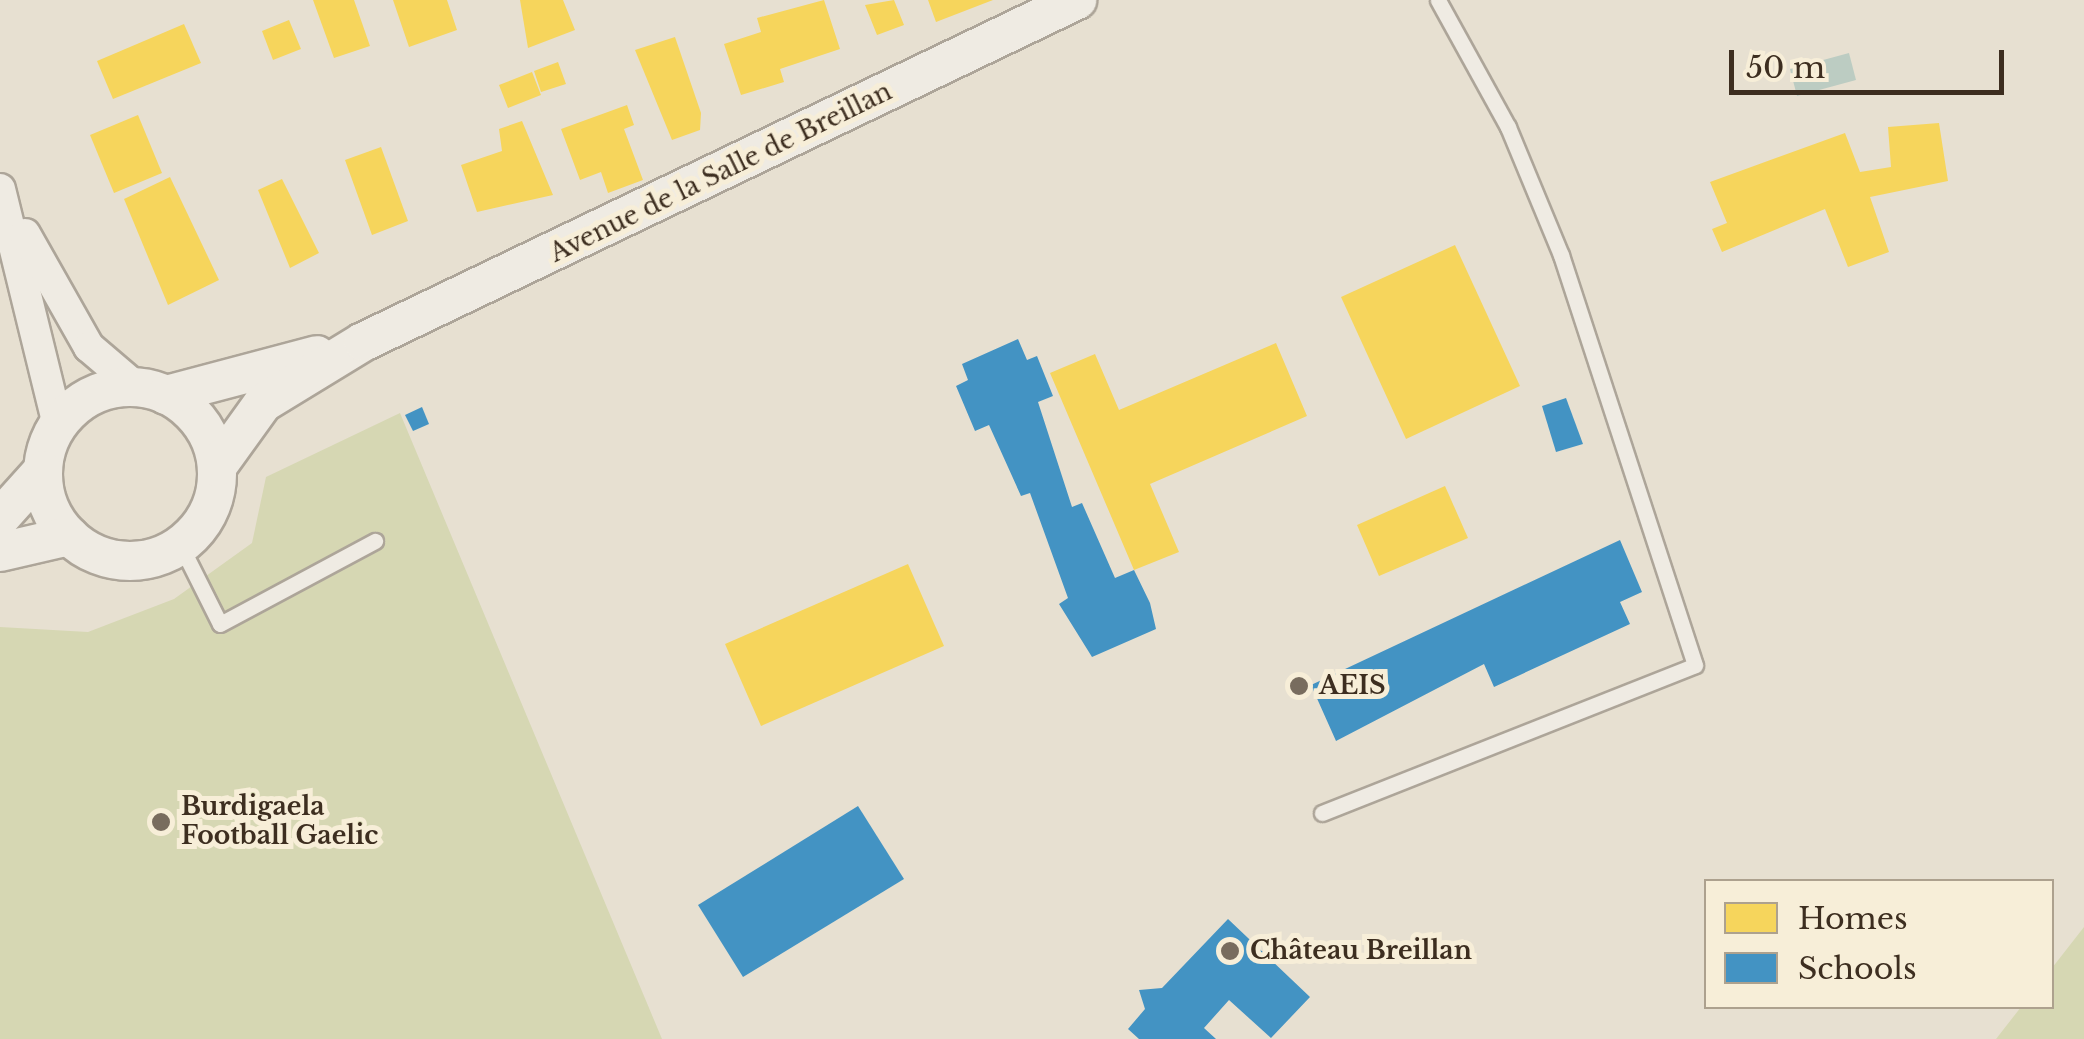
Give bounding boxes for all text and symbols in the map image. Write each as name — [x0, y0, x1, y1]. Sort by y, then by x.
scale bar — [1734, 30, 2009, 92]
text: 50 m — [1746, 49, 1825, 86]
street label: Avenue de la Salle de Breillan — [545, 77, 897, 269]
place label: AEIS — [1319, 671, 1386, 701]
marker: AEIS — [1288, 675, 1310, 697]
place label: Burdigaela Football Gaelic — [181, 793, 378, 852]
marker: Burdigaela Football Gaelic — [150, 811, 172, 833]
legend — [1704, 879, 2054, 1009]
text: Homes — [1798, 900, 1908, 937]
place label: Château Breillan — [1250, 936, 1472, 966]
marker: Château Breillan — [1219, 940, 1241, 962]
text: Schools — [1798, 950, 1917, 987]

